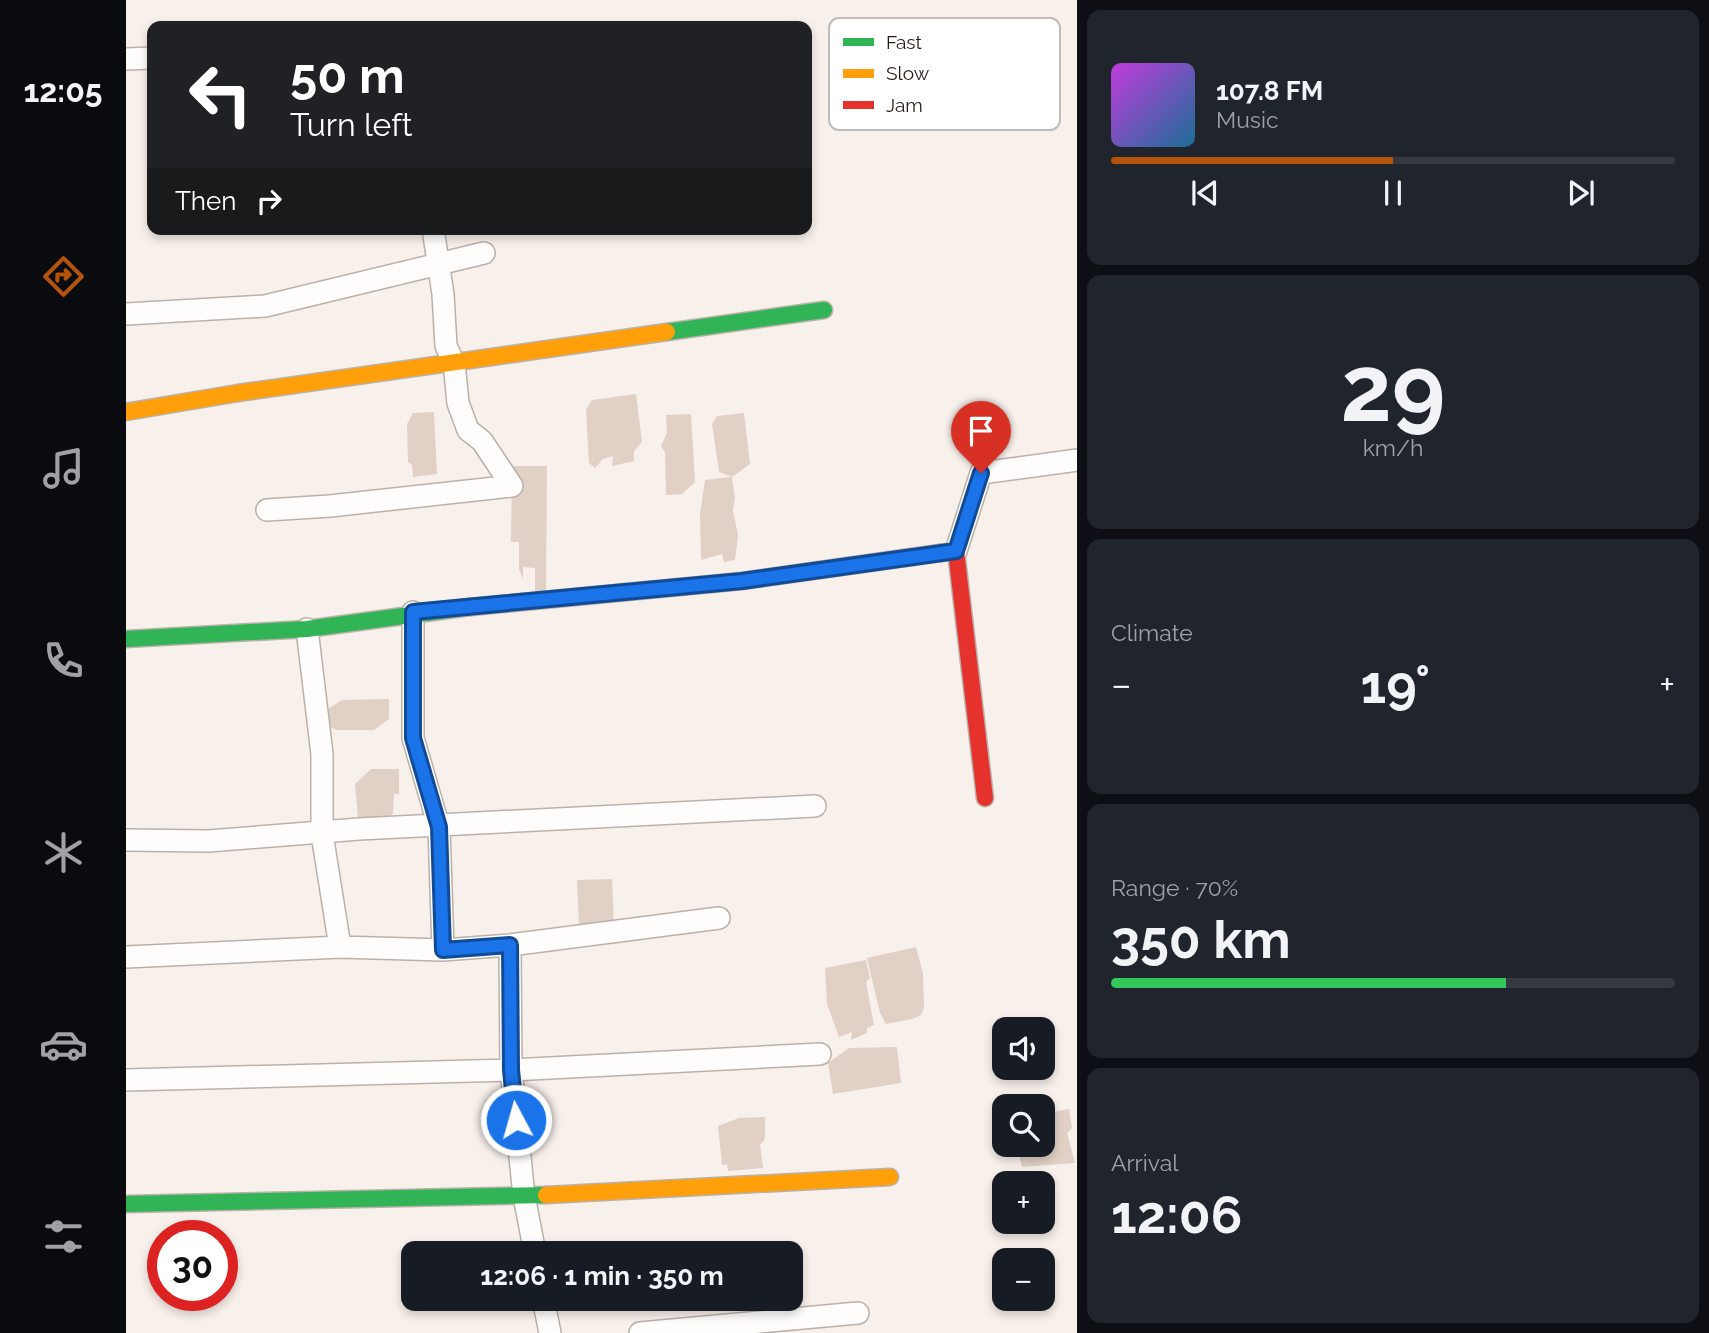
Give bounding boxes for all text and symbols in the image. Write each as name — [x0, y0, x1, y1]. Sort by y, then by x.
legend — [829, 18, 1060, 130]
text: Fast — [886, 31, 922, 53]
text: 50 m — [290, 47, 405, 104]
icon: left — [175, 49, 266, 140]
text: Slow — [886, 62, 930, 84]
text: 12:05 — [23, 72, 103, 109]
text: 107.8 FM — [1216, 76, 1323, 106]
text: Jam — [886, 94, 923, 116]
text: Turn left — [290, 106, 412, 143]
text: Music — [1216, 106, 1279, 133]
icon: previous — [1186, 174, 1224, 212]
icon: pause — [1374, 174, 1412, 212]
icon: next — [1562, 174, 1600, 212]
icon: right — [250, 182, 288, 220]
text: Then — [175, 186, 236, 216]
icon: directions — [39, 252, 88, 301]
text: 29 — [1341, 335, 1445, 442]
pin — [951, 401, 1011, 473]
icon: arrive — [962, 412, 1000, 450]
text: km/h — [1363, 434, 1423, 461]
icon: music — [39, 444, 88, 493]
text: Climate — [1111, 619, 1193, 646]
icon: phone — [39, 636, 88, 685]
text: 19° — [1361, 654, 1430, 715]
text: − — [1111, 662, 1131, 707]
text: + — [1659, 662, 1675, 707]
icon: climate — [39, 828, 88, 877]
text: Range · 70% — [1111, 874, 1238, 901]
text: 350 km — [1111, 909, 1291, 970]
map controls — [992, 1017, 1055, 1311]
button: sound — [992, 1017, 1055, 1080]
icon: car — [39, 1020, 88, 1069]
position arrow — [479, 1083, 553, 1157]
button: search — [992, 1094, 1055, 1157]
text: Arrival — [1111, 1149, 1178, 1176]
button: + — [992, 1171, 1055, 1234]
text: 12:06 — [1111, 1184, 1242, 1245]
icon: filters — [39, 1212, 88, 1261]
speed limit sign: 30 — [147, 1220, 238, 1311]
button: − — [992, 1248, 1055, 1311]
text: 12:06 · 1 min · 350 m — [480, 1261, 724, 1291]

